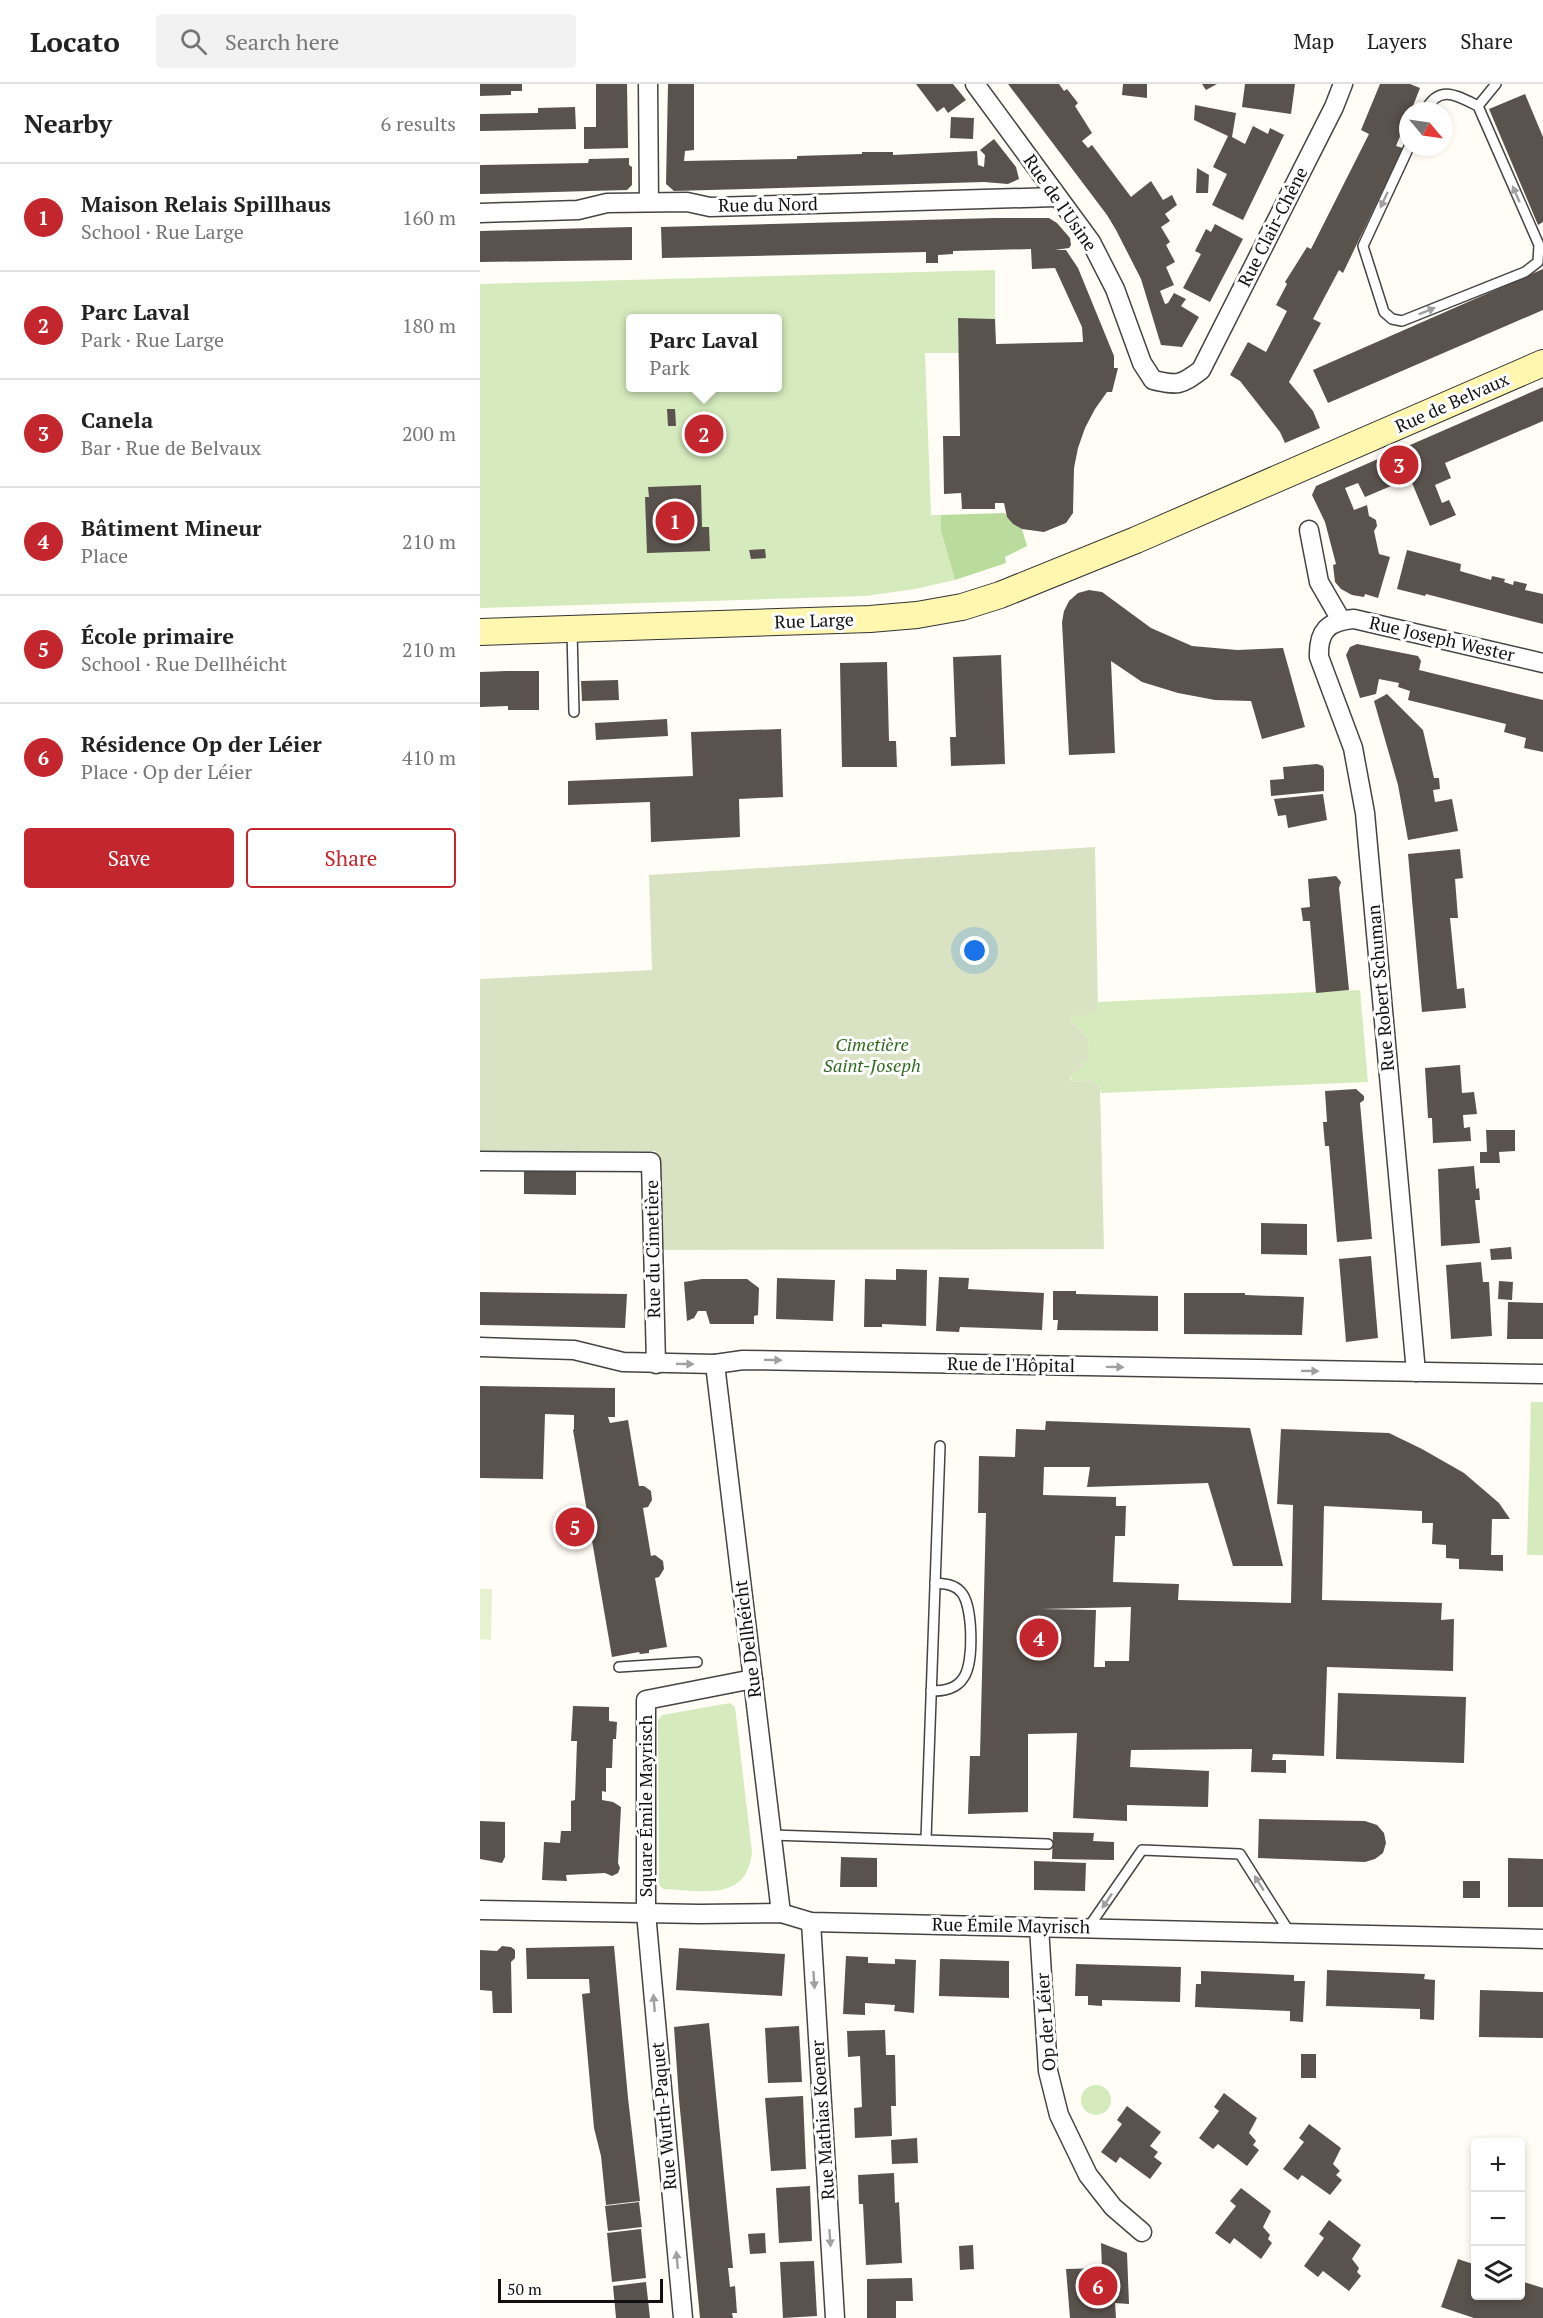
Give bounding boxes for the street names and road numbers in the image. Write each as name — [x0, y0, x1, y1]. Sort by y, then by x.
street label: Rue de l'Usine — [1019, 149, 1103, 256]
street label: Rue Clair-Chêne — [1232, 162, 1313, 291]
street label: Rue du Nord — [718, 191, 818, 217]
street label: Rue de Belvaux — [1391, 366, 1513, 438]
street label: Rue Large — [774, 607, 854, 633]
street label: Rue Joseph Wester — [1367, 610, 1517, 666]
street label: Rue Robert Schuman — [1361, 903, 1399, 1073]
street label: Rue du Cimetière — [639, 1179, 665, 1319]
street label: Rue de l'Hôpital — [947, 1351, 1075, 1377]
street label: Rue Dellhéicht — [728, 1579, 766, 1699]
street label: Square Émile Mayrisch — [633, 1714, 657, 1897]
street label: Rue Émile Mayrisch — [932, 1912, 1091, 1938]
street label: Op der Léier — [1030, 1972, 1060, 2072]
street label: Rue Mathias Koener — [804, 2039, 840, 2201]
street label: Rue Wurth-Paquet — [645, 2041, 681, 2191]

